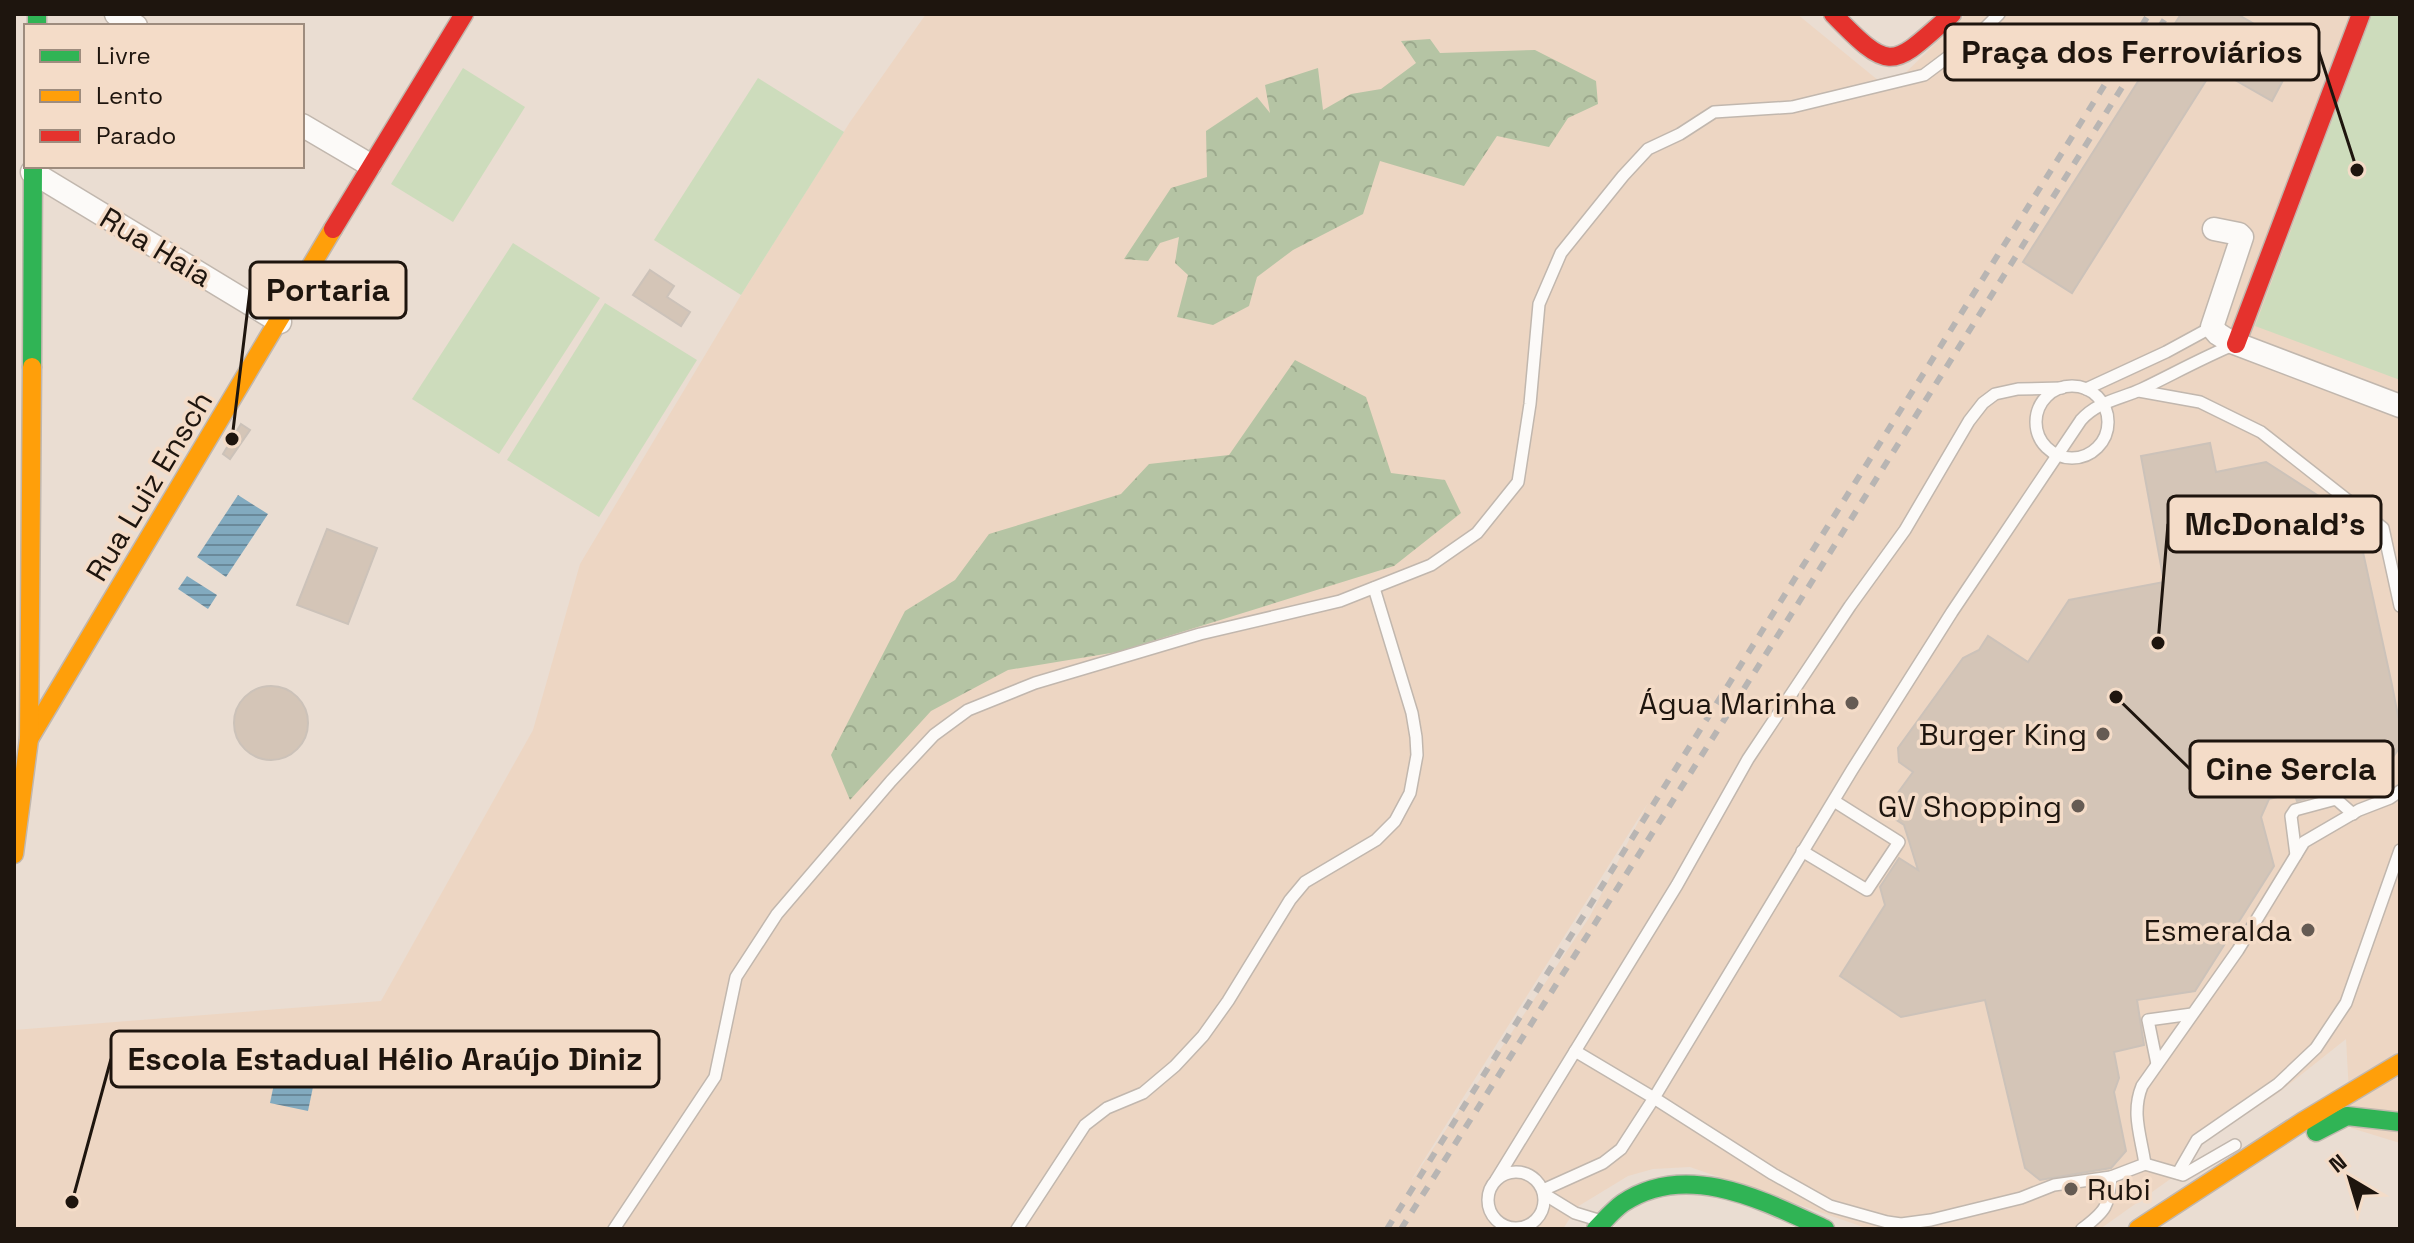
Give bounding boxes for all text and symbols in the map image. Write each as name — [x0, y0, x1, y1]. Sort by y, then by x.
legend — [24, 24, 304, 168]
callout: Praça dos Ferroviários — [1945, 24, 2319, 80]
text: Praça dos Ferroviários — [1961, 32, 2303, 72]
text: Livre — [96, 40, 151, 71]
text: Lento — [96, 80, 163, 111]
text: Parado — [96, 120, 176, 151]
street label: Rua Haia — [93, 198, 219, 296]
callout: Portaria — [250, 262, 406, 318]
text: Portaria — [266, 270, 390, 310]
street label: Rua Luiz Ensch — [77, 384, 221, 588]
callout: McDonald's — [2168, 496, 2381, 552]
text: McDonald's — [2185, 504, 2365, 544]
place label: Água Marinha — [1639, 684, 1836, 723]
marker: Água Marinha — [1843, 694, 1861, 712]
place label: Burger King — [1919, 715, 2087, 754]
marker: Burger King — [2094, 725, 2112, 743]
callout: Cine Sercla — [2190, 741, 2393, 797]
text: Cine Sercla — [2205, 749, 2377, 789]
place label: GV Shopping — [1878, 787, 2062, 826]
marker: GV Shopping — [2069, 797, 2087, 815]
place label: Esmeralda — [2144, 911, 2292, 950]
marker: Esmeralda — [2299, 921, 2317, 939]
callout: Escola Estadual Hélio Araújo Diniz — [111, 1031, 659, 1087]
text: Escola Estadual Hélio Araújo Diniz — [127, 1039, 643, 1079]
north arrow — [2310, 1139, 2390, 1219]
text: N — [2323, 1148, 2352, 1179]
place label: Rubi — [2087, 1170, 2151, 1209]
marker: Rubi — [2062, 1180, 2080, 1198]

